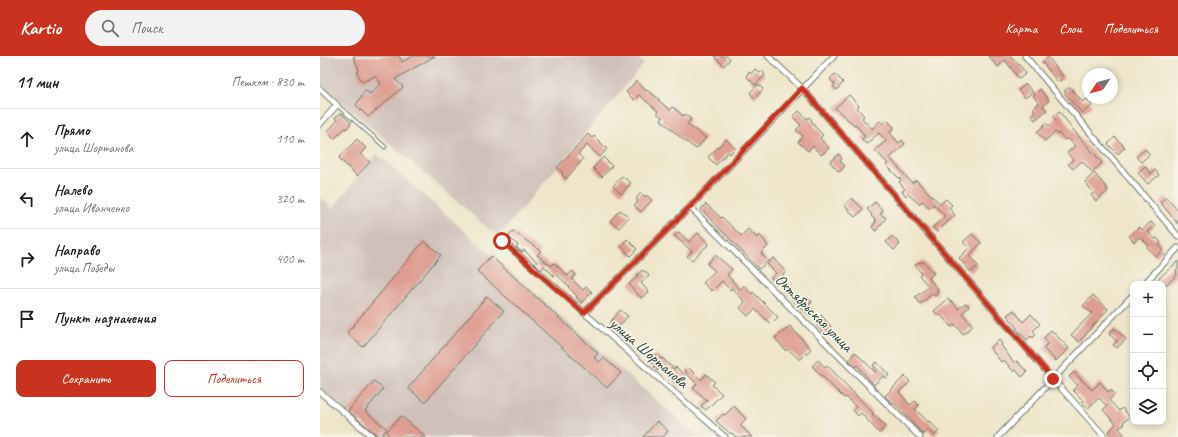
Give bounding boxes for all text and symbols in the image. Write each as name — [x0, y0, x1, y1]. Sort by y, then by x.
search box — [85, 10, 365, 46]
text: Kartio — [20, 16, 61, 40]
icon: search — [99, 17, 121, 39]
text: Поиск — [131, 19, 163, 38]
text: Карта — [1005, 20, 1037, 37]
text: Слои — [1059, 20, 1082, 37]
text: Поделиться — [1104, 20, 1158, 37]
north arrow — [1082, 68, 1118, 104]
text: 11 мин — [16, 72, 58, 93]
text: Пешком · 830 m — [231, 74, 304, 90]
text: Прямо — [54, 121, 90, 140]
icon: ahead — [16, 128, 38, 150]
text: 110 m — [276, 131, 304, 147]
text: улица Шортанова — [54, 140, 133, 156]
text: Налево — [54, 181, 92, 200]
icon: left — [16, 188, 38, 210]
text: 320 m — [276, 191, 304, 207]
text: улица Иванченко — [54, 200, 129, 216]
route start — [493, 232, 511, 250]
text: Направо — [54, 241, 100, 260]
icon: right — [16, 248, 38, 270]
text: 400 m — [276, 251, 304, 267]
text: улица Победы — [54, 260, 114, 276]
street label: Октябрьская улица — [771, 270, 858, 357]
map controls — [1130, 281, 1166, 425]
button: + — [1130, 281, 1166, 317]
icon: arrive — [16, 308, 38, 330]
text: Пункт назначения — [54, 309, 156, 328]
street label: улица Шортанова — [605, 313, 693, 393]
button: − — [1130, 317, 1166, 353]
button: locate — [1130, 353, 1166, 389]
button: Сохранить — [16, 360, 156, 397]
button: Поделиться — [164, 360, 304, 397]
route end — [1044, 370, 1062, 388]
button: layers — [1130, 389, 1166, 425]

